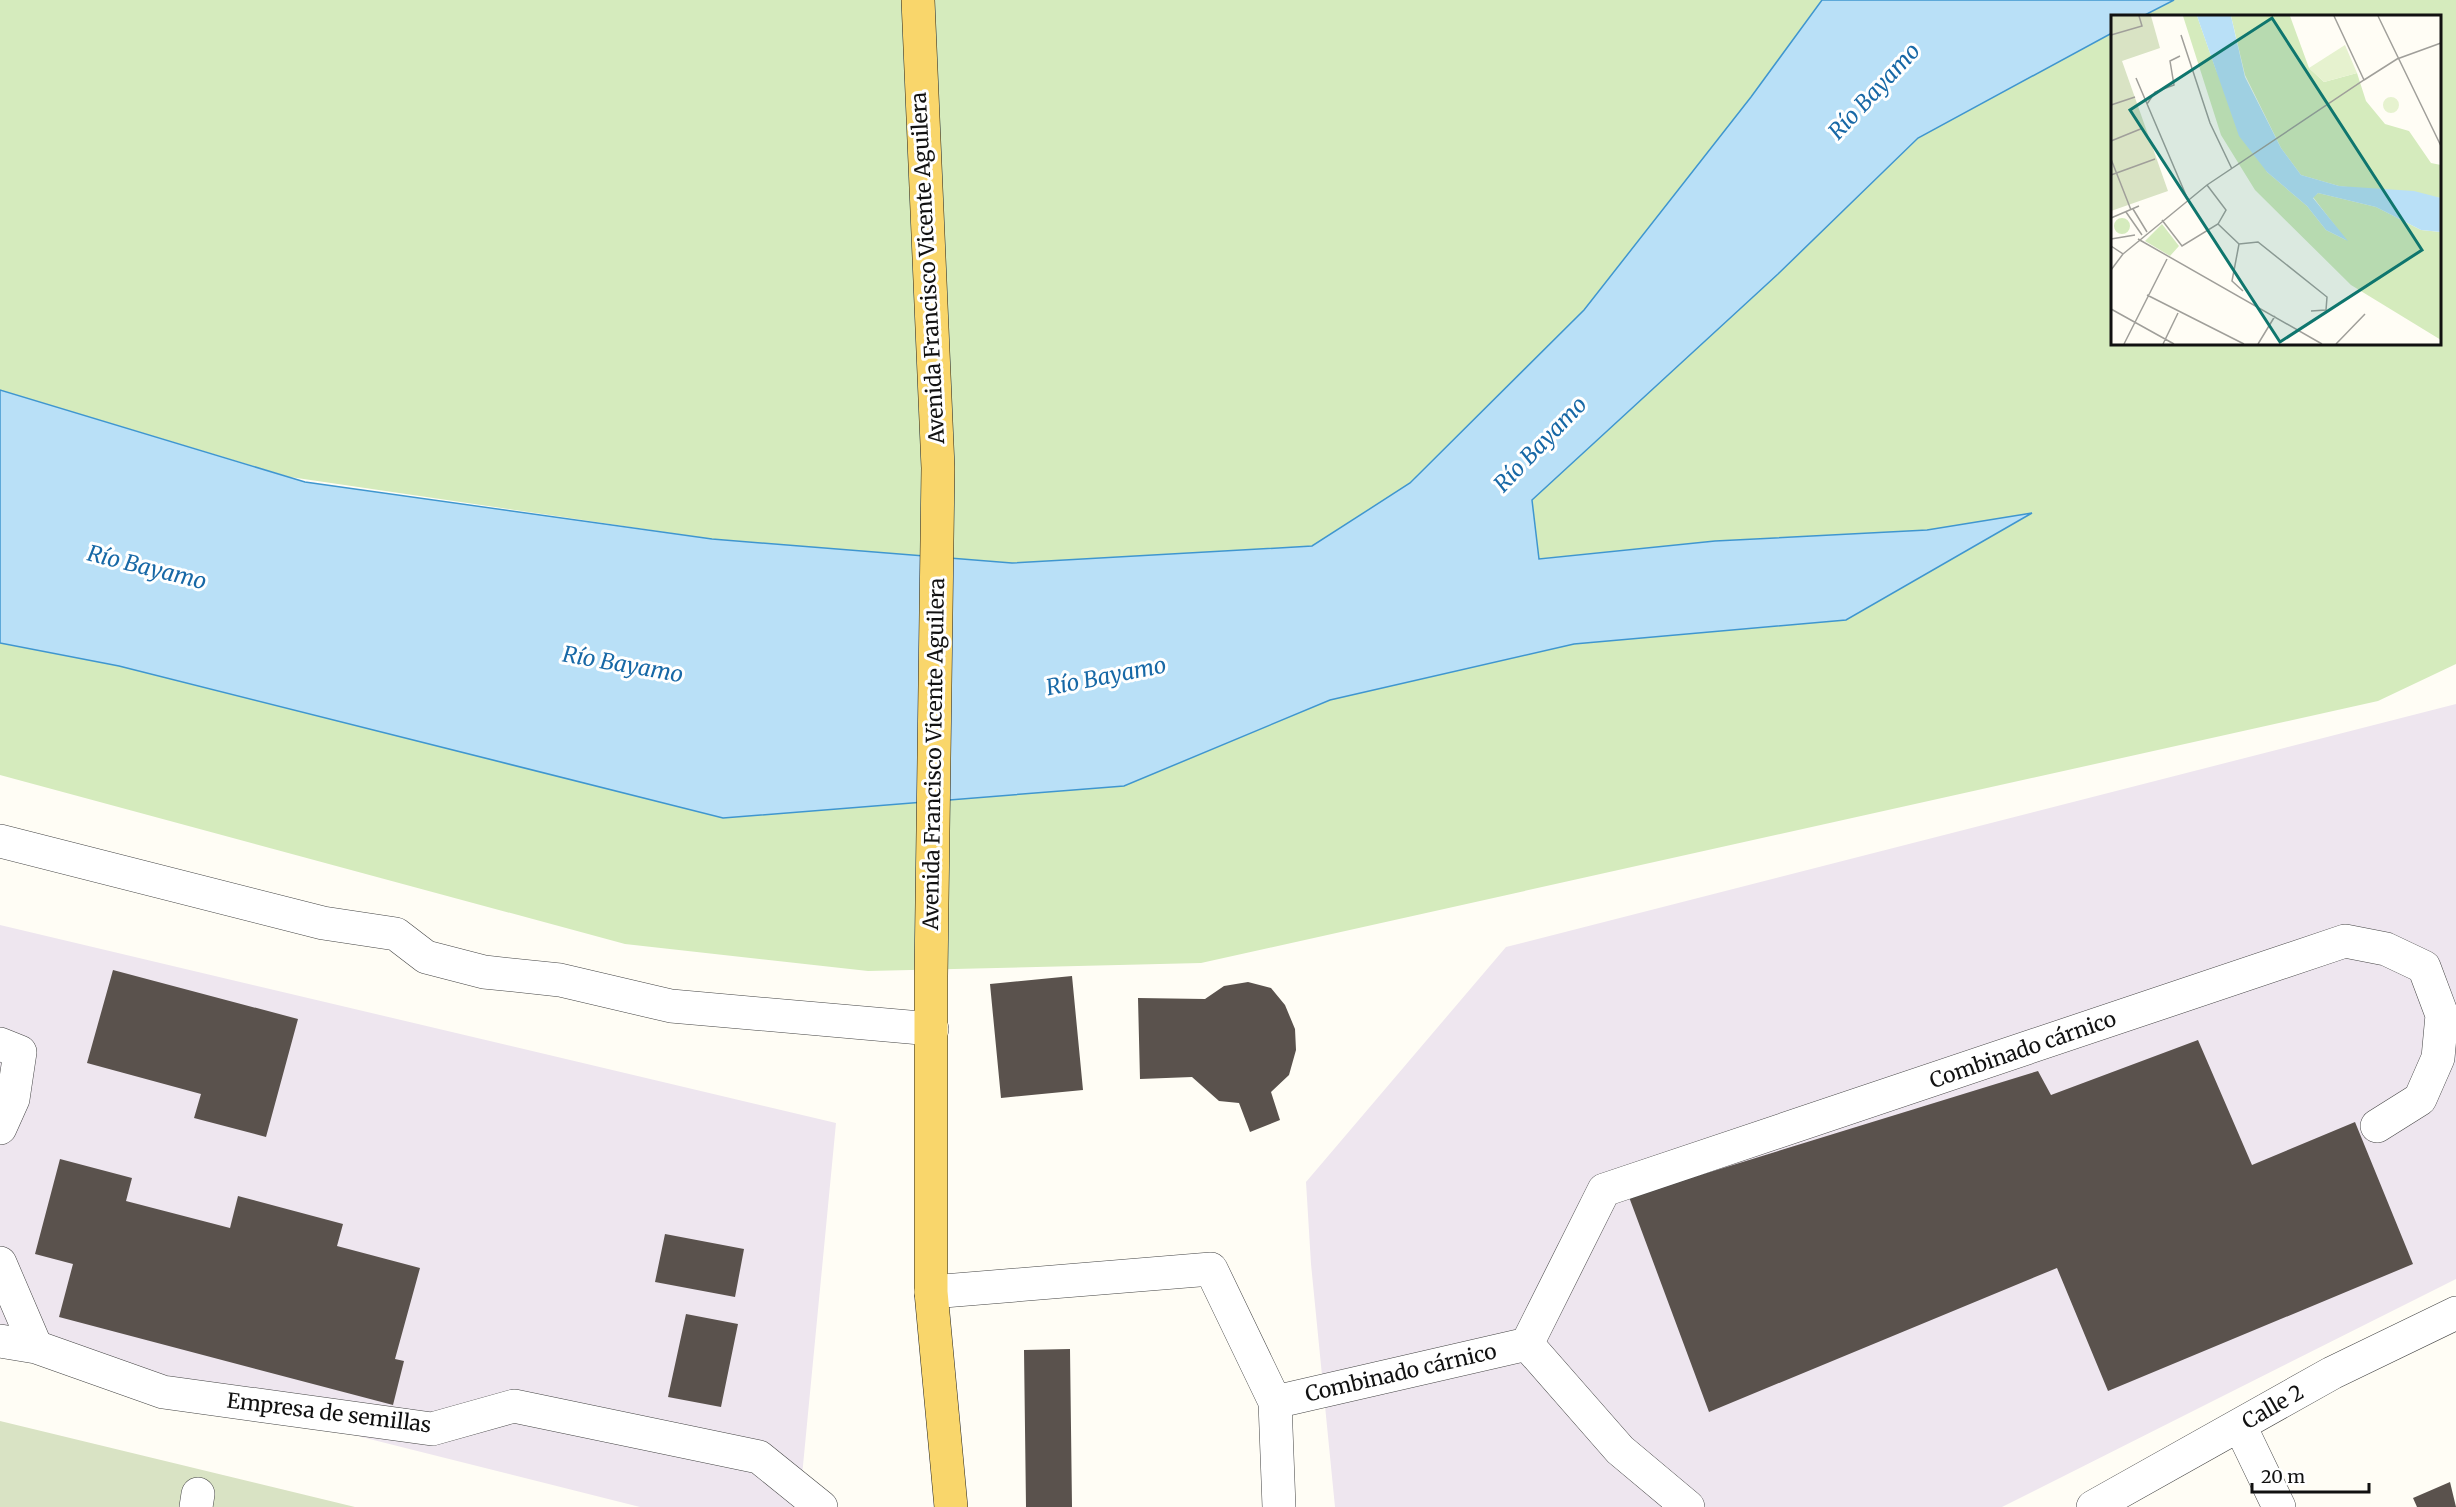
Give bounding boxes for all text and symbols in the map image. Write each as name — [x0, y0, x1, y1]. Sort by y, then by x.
inset map — [2111, 15, 2441, 345]
water label: Río Bayamo — [1822, 37, 1926, 145]
street label: Avenida Francisco Vicente Aguilera — [905, 91, 950, 446]
water label: Río Bayamo — [1488, 390, 1592, 498]
water label: Río Bayamo — [85, 539, 209, 595]
street label: Avenida Francisco Vicente Aguilera — [917, 578, 950, 931]
water label: Río Bayamo — [561, 640, 685, 688]
water label: Río Bayamo — [1044, 651, 1168, 701]
street label: Combinado cárnico — [1926, 1005, 2120, 1094]
street label: Combinado cárnico — [1303, 1337, 1499, 1408]
street label: Calle 2 — [2237, 1378, 2308, 1435]
street label: Empresa de semillas — [225, 1387, 433, 1438]
scale bar — [2252, 1456, 2369, 1494]
text: 20 m — [2261, 1465, 2305, 1488]

